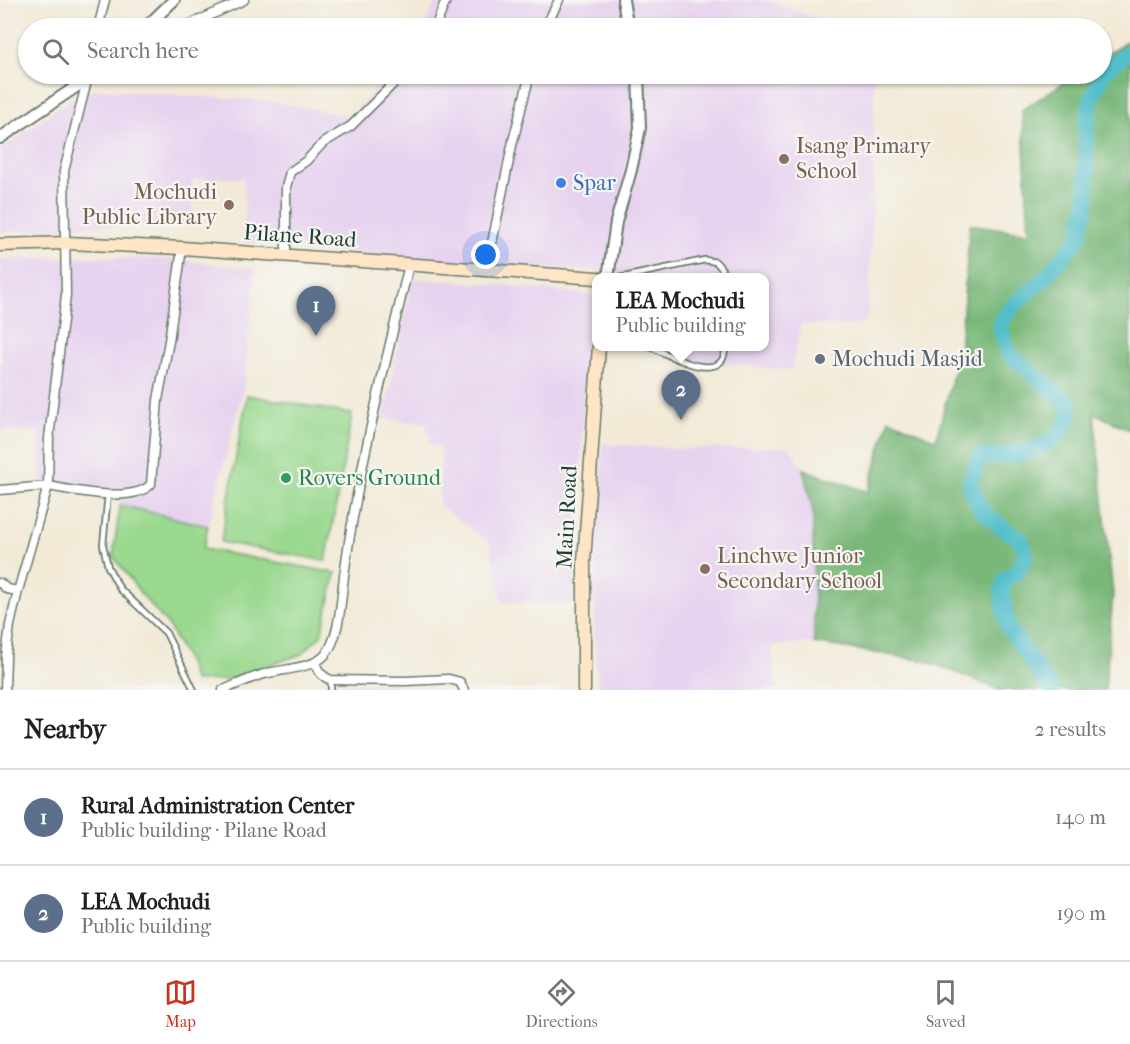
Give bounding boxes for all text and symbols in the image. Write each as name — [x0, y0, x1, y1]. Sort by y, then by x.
search box — [18, 18, 1112, 84]
icon: search — [39, 35, 72, 68]
text: Search here — [87, 38, 199, 64]
place label: Isang Primary School — [796, 133, 932, 184]
marker: Isang Primary School — [777, 152, 791, 166]
place label: Spar — [573, 170, 616, 196]
marker: Spar — [554, 176, 568, 190]
place label: Mochudi Public Library — [82, 179, 218, 230]
marker: Mochudi Public Library — [222, 198, 236, 212]
street label: Pilane Road — [243, 219, 358, 253]
your location — [471, 240, 500, 269]
popup — [592, 273, 769, 351]
pin: 1 — [296, 286, 336, 336]
text: LEA Mochudi — [615, 288, 745, 314]
text: Public building — [615, 314, 746, 337]
place label: Mochudi Masjid — [832, 346, 984, 372]
marker: Mochudi Masjid — [813, 352, 827, 366]
pin: 2 — [662, 370, 700, 420]
street label: Main Road — [551, 464, 583, 569]
place label: Rovers Ground — [298, 465, 442, 491]
marker: Rovers Ground — [279, 471, 293, 485]
place label: Linchwe Junior Secondary School — [717, 543, 882, 594]
marker: Linchwe Junior Secondary School — [698, 562, 712, 576]
text: Nearby — [24, 714, 106, 745]
text: 2 results — [1035, 718, 1106, 741]
text: Rural Administration Center — [81, 793, 354, 819]
text: 1 — [40, 806, 47, 829]
text: 140 m — [1055, 806, 1106, 829]
text: Public building · Pilane Road — [81, 819, 327, 842]
text: LEA Mochudi — [81, 889, 210, 915]
text: 2 — [38, 902, 49, 925]
text: 190 m — [1056, 902, 1106, 925]
text: Public building — [81, 915, 211, 938]
tab: Map — [164, 976, 197, 1031]
tab: Directions — [526, 976, 598, 1031]
tab: Saved — [926, 976, 966, 1031]

